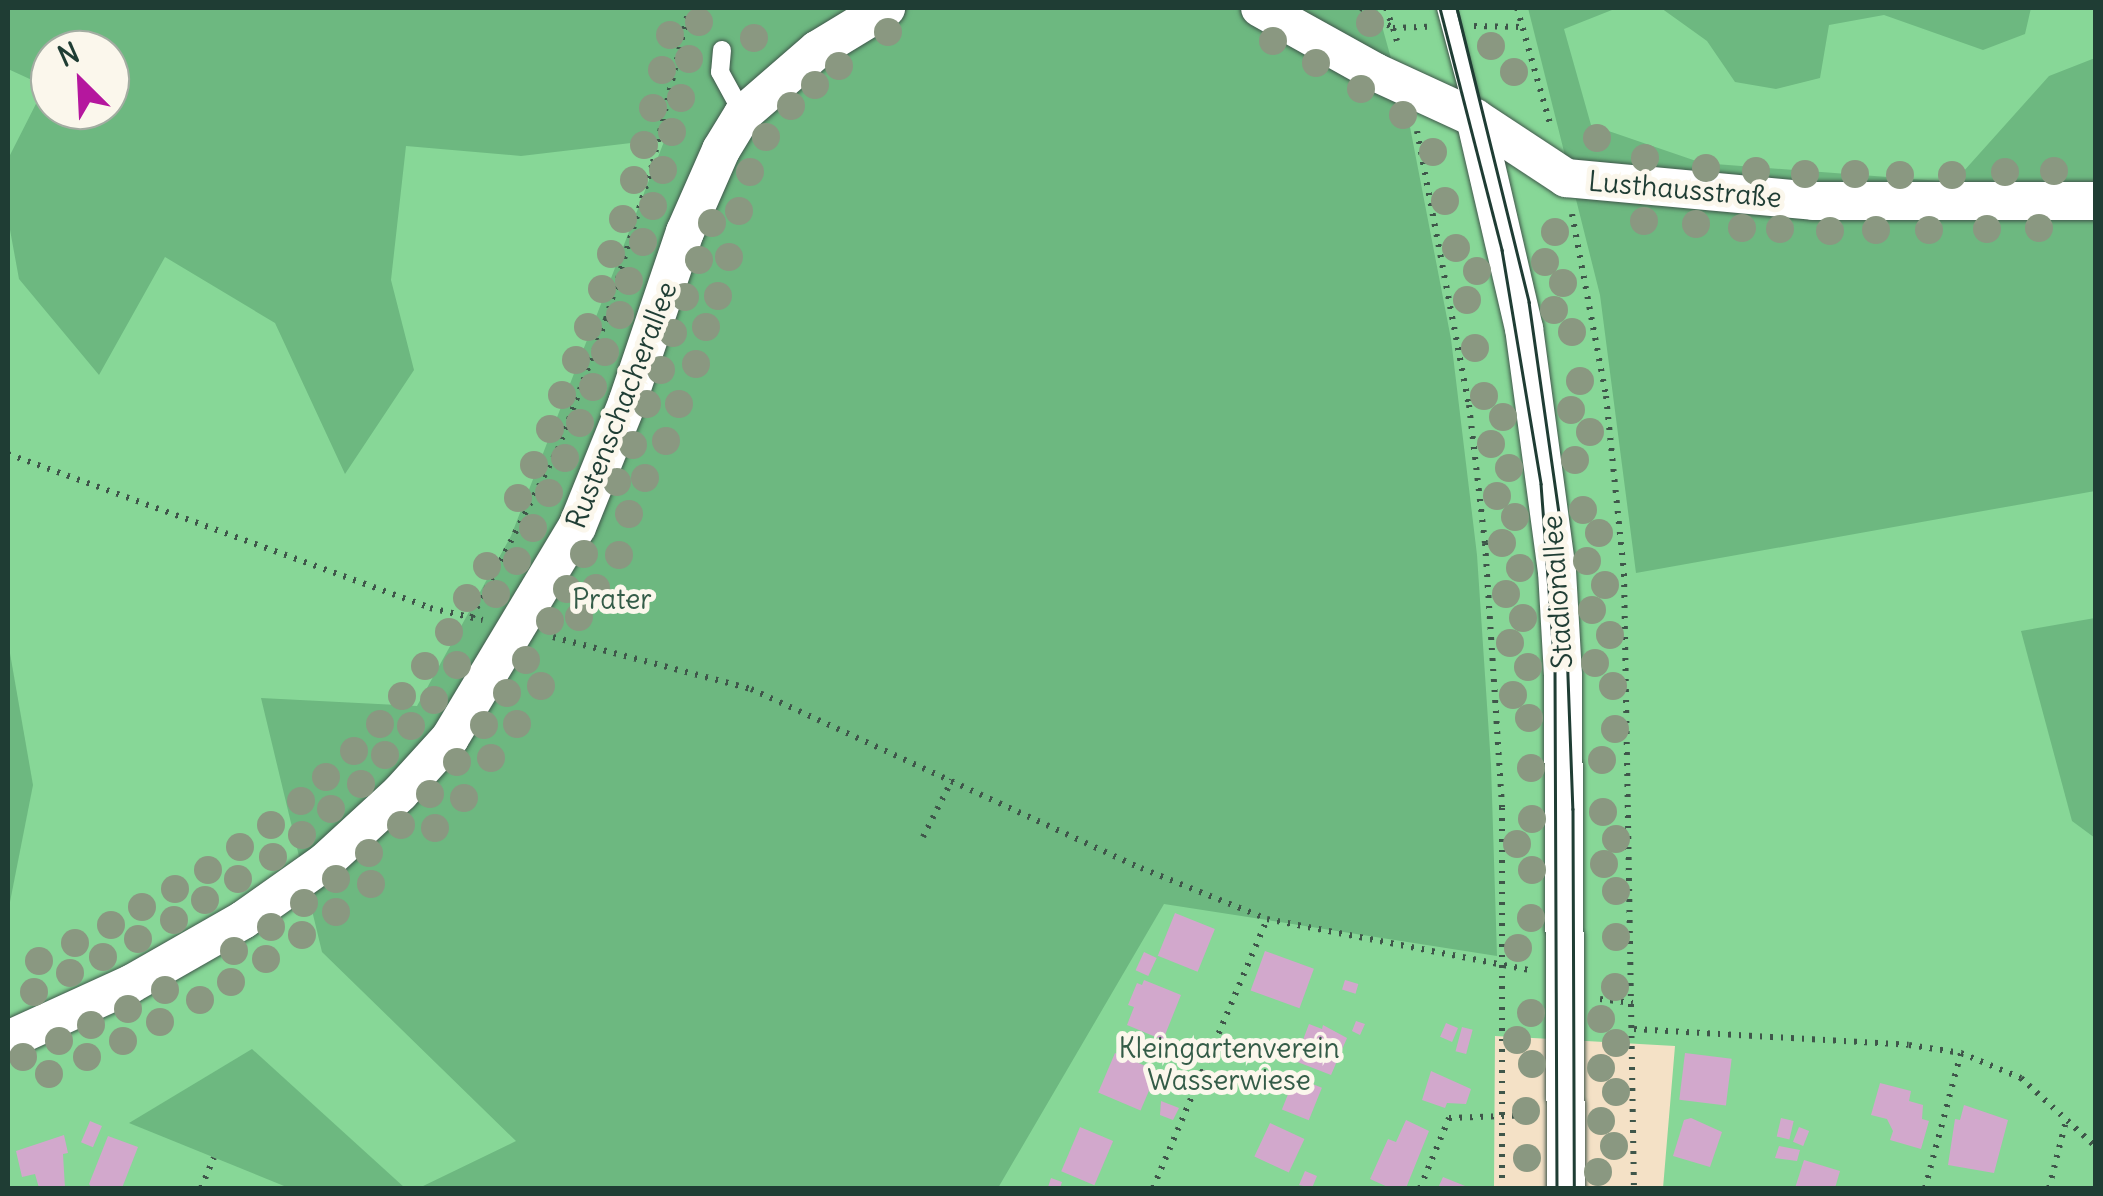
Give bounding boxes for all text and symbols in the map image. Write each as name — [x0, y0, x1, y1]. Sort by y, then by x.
north arrow — [30, 30, 130, 130]
text: N — [52, 34, 85, 75]
street label: Lusthausstraße — [1587, 164, 1783, 214]
street label: Rustenschacherallee — [558, 277, 684, 533]
street label: Stadionallee — [1535, 514, 1579, 670]
park label: Prater — [572, 582, 652, 616]
park label: Kleingartenverein Wasserwiese — [1118, 1031, 1340, 1097]

